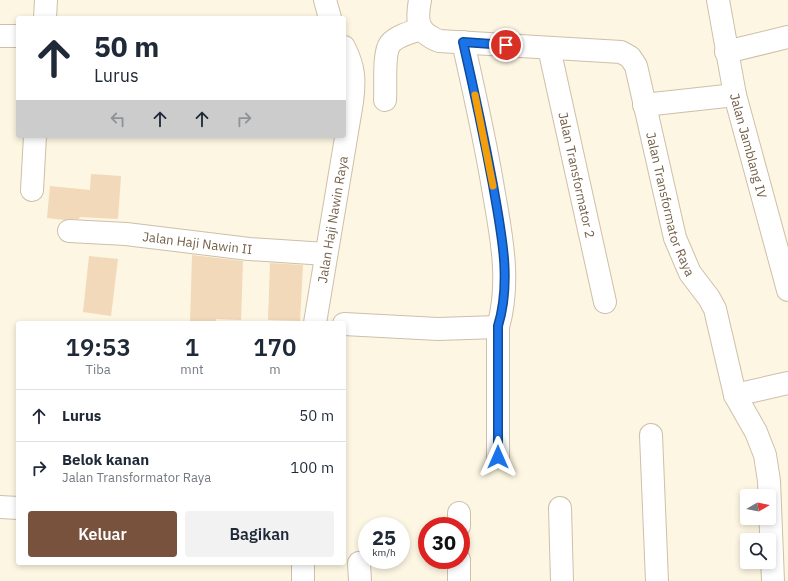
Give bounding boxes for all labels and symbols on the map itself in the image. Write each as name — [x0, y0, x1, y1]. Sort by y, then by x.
pin — [489, 28, 523, 62]
street label: Jalan Jamblang IV — [726, 91, 771, 200]
street label: Jalan Transformator 2 — [554, 110, 599, 240]
street label: Jalan Transformator Raya — [642, 130, 698, 279]
street label: Jalan Haji Nawin Raya — [314, 155, 352, 284]
street label: Jalan Haji Nawin II — [141, 228, 253, 258]
position arrow — [477, 436, 519, 478]
north arrow — [740, 489, 776, 525]
speed limit sign: 30 — [418, 517, 470, 569]

